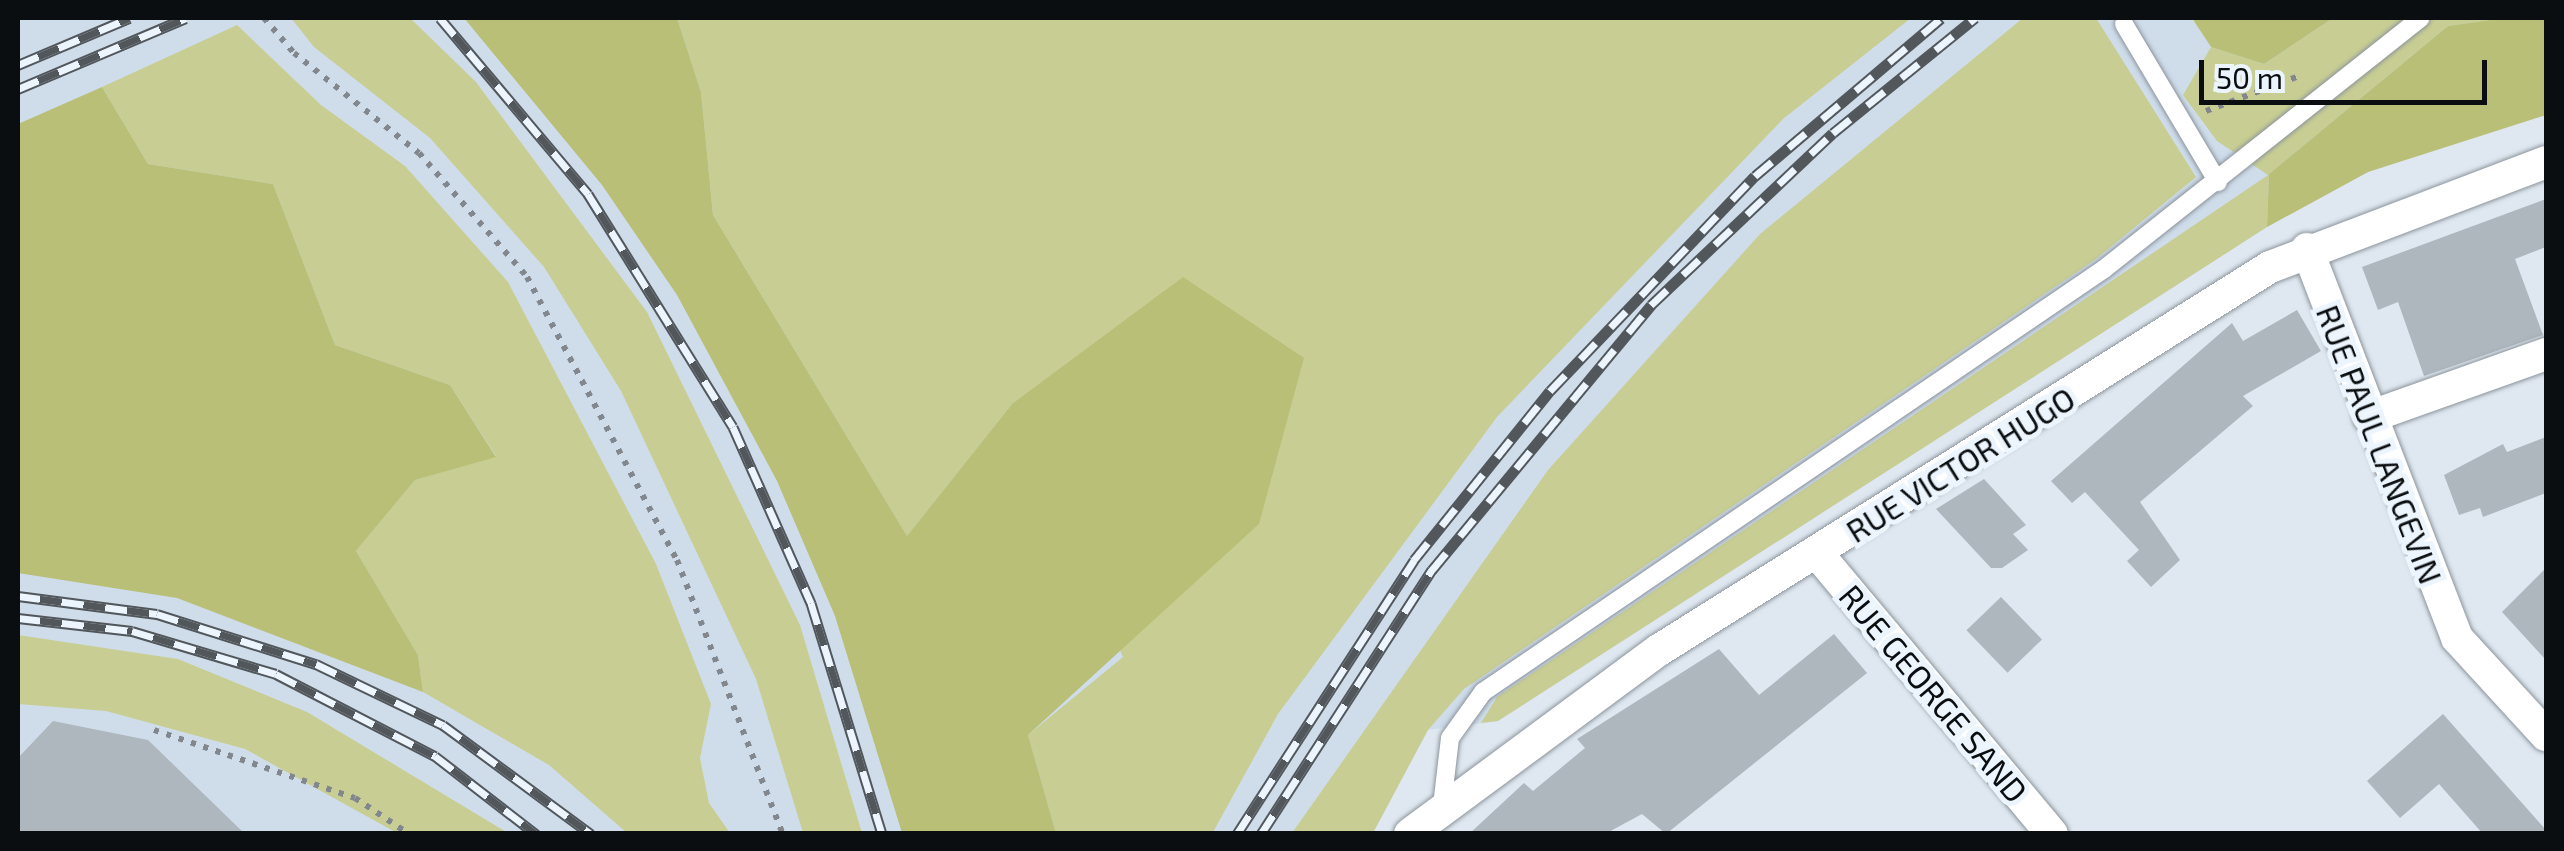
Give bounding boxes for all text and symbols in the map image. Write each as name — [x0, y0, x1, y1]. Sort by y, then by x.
scale bar — [2204, 40, 2492, 102]
text: 50 m — [2216, 59, 2283, 95]
street label: RUE PAUL LANGEVIN — [2309, 299, 2451, 589]
street label: RUE VICTOR HUGO — [1838, 378, 2082, 550]
street label: RUE GEORGE SAND — [1832, 577, 2036, 809]

